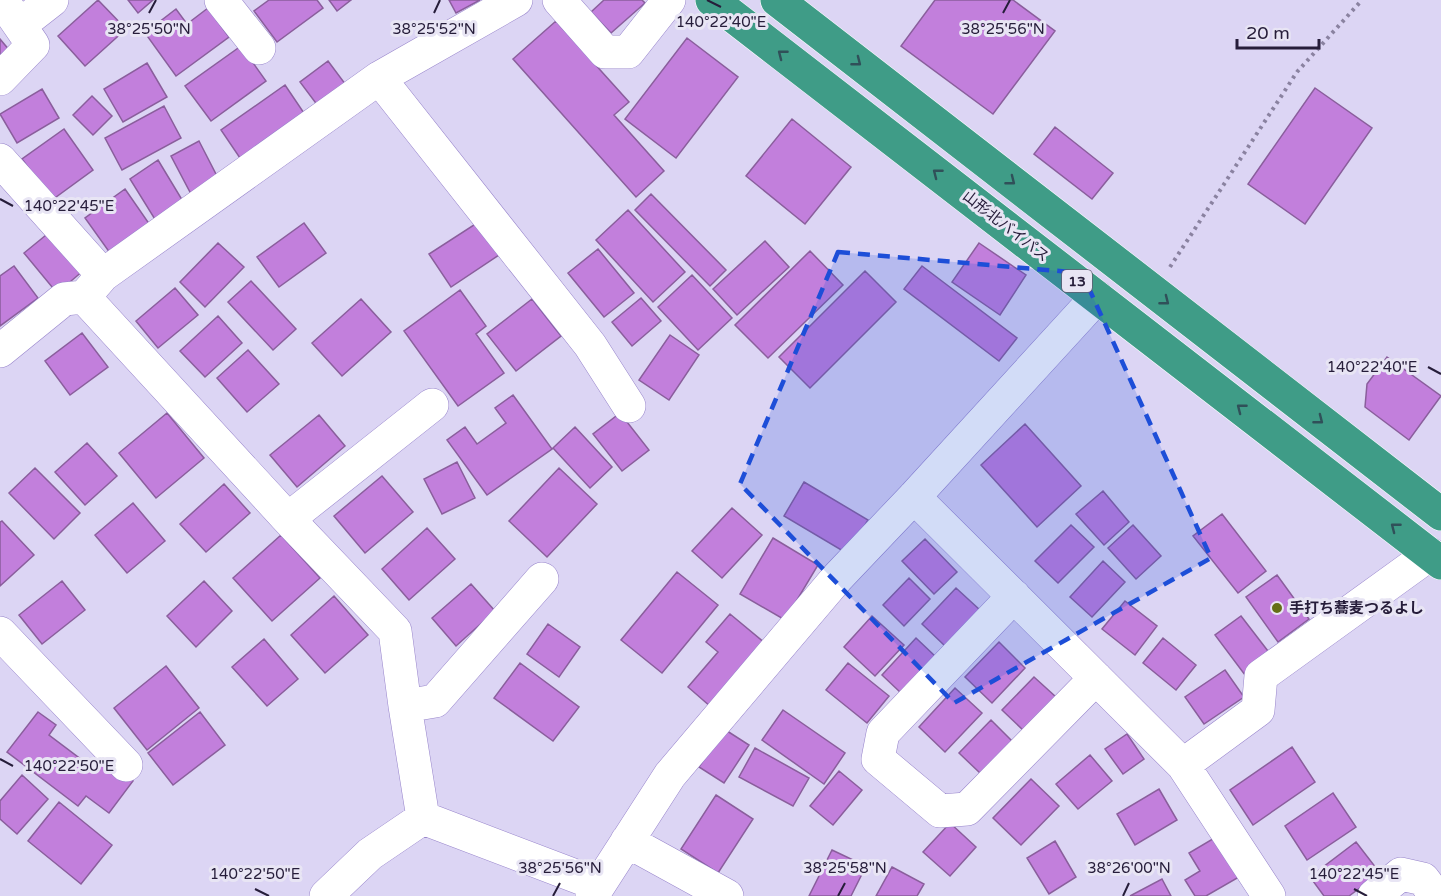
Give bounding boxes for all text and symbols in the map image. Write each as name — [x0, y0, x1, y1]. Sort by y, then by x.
scale bar — [1237, 12, 1320, 50]
text: 140°22'40"E — [676, 13, 766, 31]
text: 38°25'50"N — [107, 20, 191, 38]
text: 38°25'52"N — [392, 20, 476, 38]
text: 38°25'56"N — [961, 20, 1045, 38]
text: 20 m — [1246, 22, 1290, 44]
one-way arrow — [778, 50, 789, 61]
one-way arrow — [850, 54, 861, 65]
one-way arrow — [932, 169, 943, 180]
one-way arrow — [1004, 174, 1015, 185]
street label: 山形北バイパス — [959, 187, 1053, 265]
text: 140°22'45"E — [24, 197, 114, 215]
road number: 13 — [1062, 270, 1092, 292]
one-way arrow — [1158, 293, 1169, 304]
text: 140°22'40"E — [1327, 358, 1417, 376]
one-way arrow — [1236, 404, 1247, 415]
one-way arrow — [1312, 413, 1323, 424]
one-way arrow — [1390, 524, 1401, 535]
place label: 手打ち蕎麦つるよし — [1289, 599, 1424, 617]
marker: 手打ち蕎麦つるよし — [1270, 601, 1284, 615]
text: 140°22'50"E — [24, 757, 114, 775]
text: 38°25'56"N — [518, 859, 602, 877]
text: 38°25'58"N — [803, 859, 887, 877]
text: 38°26'00"N — [1087, 859, 1171, 877]
text: 140°22'50"E — [210, 865, 300, 883]
text: 140°22'45"E — [1309, 865, 1399, 883]

